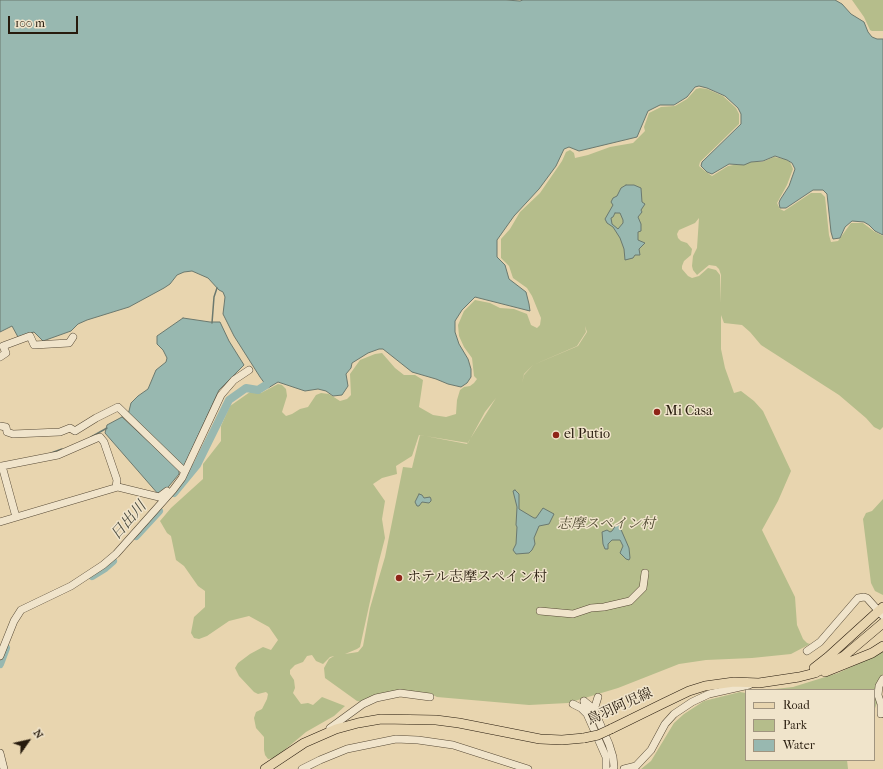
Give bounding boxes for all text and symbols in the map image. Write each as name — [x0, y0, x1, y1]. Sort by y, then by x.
scale bar — [10, 8, 80, 34]
text: 100 m — [15, 16, 45, 30]
place label: Mi Casa — [665, 404, 712, 420]
marker: Mi Casa — [652, 407, 662, 417]
place label: el Putio — [564, 427, 610, 443]
marker: el Putio — [551, 430, 561, 440]
water label: 日出川 — [107, 498, 151, 544]
park label: 志摩スペイン村 — [557, 517, 655, 533]
place label: ホテル志摩スペイン村 — [407, 570, 547, 586]
marker: ホテル志摩スペイン村 — [394, 573, 404, 583]
street label: 鳥羽阿児線 — [585, 685, 655, 729]
legend — [745, 689, 875, 761]
text: Road — [783, 698, 810, 712]
text: Park — [783, 718, 807, 732]
north arrow — [8, 721, 48, 761]
text: N — [31, 727, 46, 741]
text: Water — [783, 738, 815, 752]

